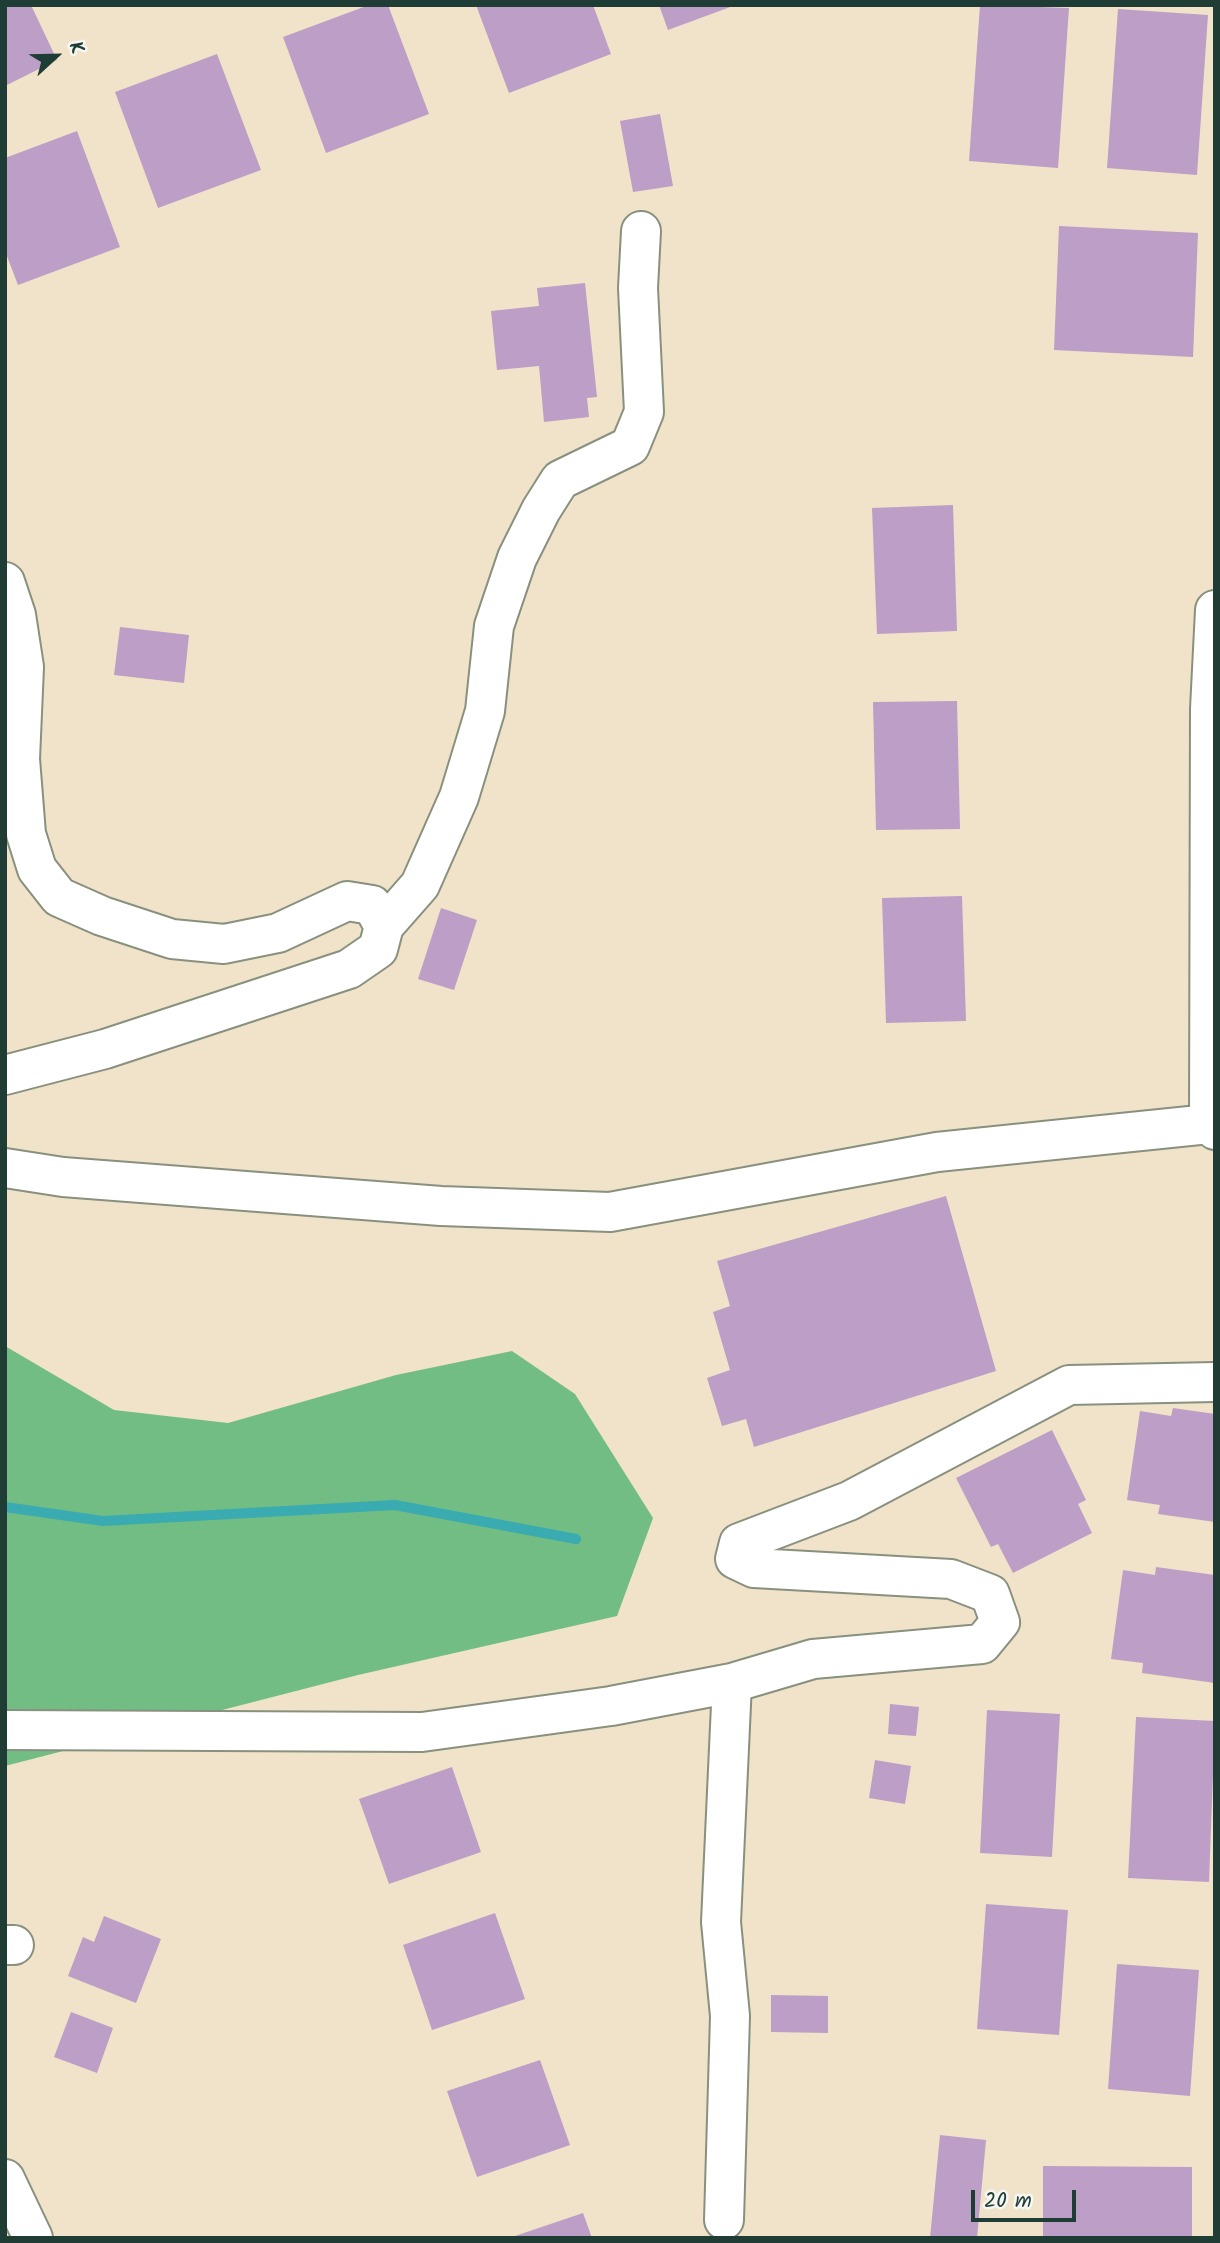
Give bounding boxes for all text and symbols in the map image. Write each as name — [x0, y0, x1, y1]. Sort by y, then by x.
north arrow — [21, 21, 91, 91]
text: K — [59, 37, 92, 59]
scale bar — [975, 2176, 1080, 2220]
text: 20 m — [984, 2185, 1032, 2218]

